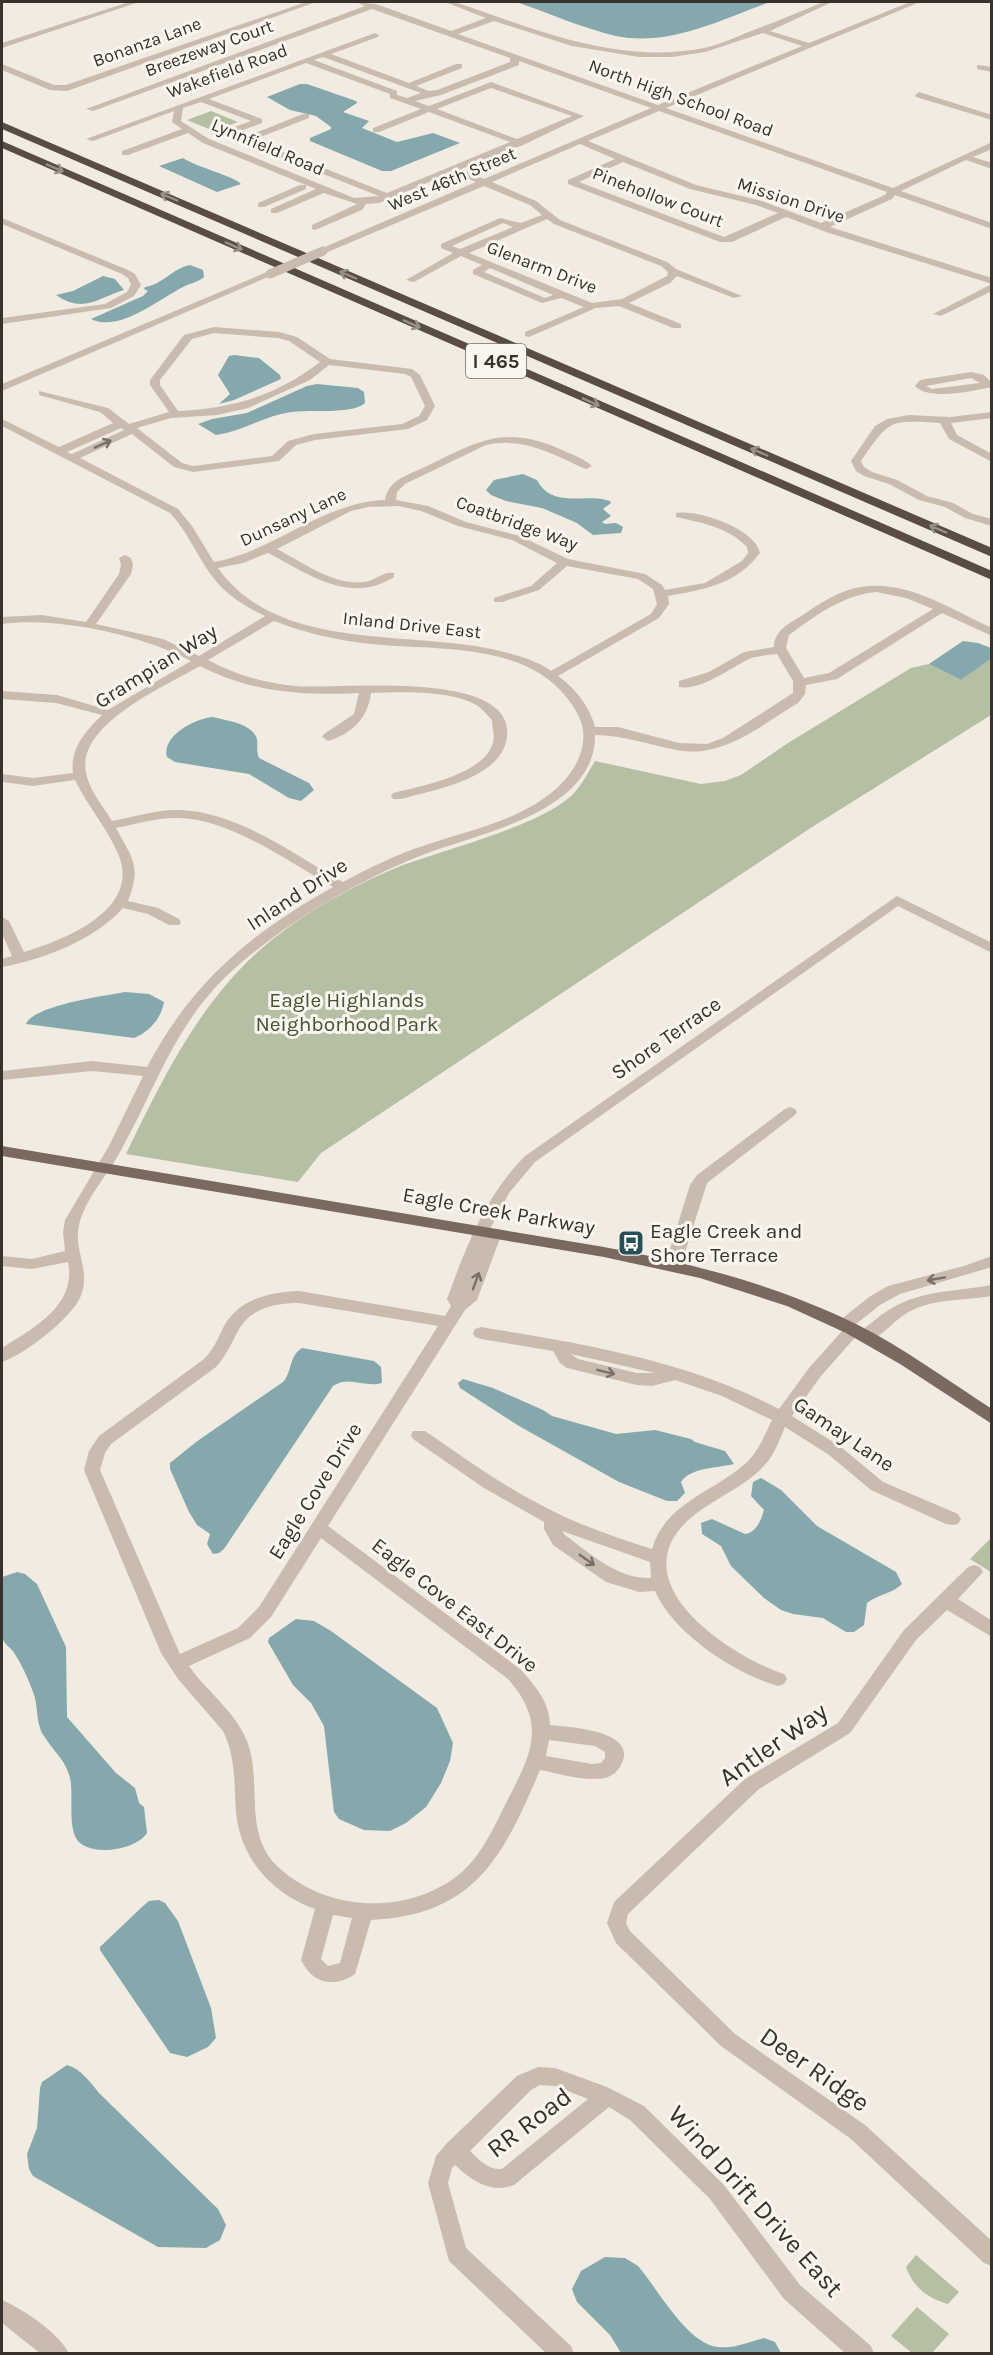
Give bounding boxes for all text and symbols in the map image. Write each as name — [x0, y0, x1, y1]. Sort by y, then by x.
street label: Bonanza Lane — [90, 12, 204, 72]
street label: Breezeway Court — [142, 15, 276, 81]
street label: Wakefield Road — [164, 39, 290, 103]
street label: North High School Road — [586, 54, 776, 142]
street label: Lynnfield Road — [208, 113, 328, 181]
street label: West 46th Street — [385, 142, 520, 216]
street label: Pinehollow Court — [589, 162, 727, 232]
one-way arrow — [45, 163, 64, 174]
street label: Mission Drive — [734, 172, 848, 228]
one-way arrow — [161, 191, 179, 203]
street label: Glenarm Drive — [484, 236, 600, 298]
one-way arrow — [224, 241, 242, 252]
one-way arrow — [340, 269, 358, 280]
one-way arrow — [403, 319, 421, 330]
road number: I 465 — [466, 344, 526, 378]
one-way arrow — [582, 398, 600, 409]
one-way arrow — [93, 438, 111, 449]
one-way arrow — [750, 446, 768, 457]
street label: Dunsany Lane — [236, 483, 350, 551]
street label: Coatbridge Way — [453, 491, 582, 555]
one-way arrow — [929, 523, 947, 535]
street label: Inland Drive East — [342, 607, 483, 643]
street label: Grampian Way — [90, 619, 222, 713]
street label: Inland Drive — [242, 853, 352, 935]
park label: Eagle Highlands Neighborhood Park — [255, 988, 439, 1036]
street label: Shore Terrace — [607, 991, 725, 1085]
street label: Eagle Creek Parkway — [401, 1182, 597, 1240]
place label: Eagle Creek and Shore Terrace — [650, 1219, 802, 1267]
bus stop icon: Eagle Creek and Shore Terrace — [616, 1228, 646, 1258]
one-way arrow — [471, 1272, 482, 1291]
one-way arrow — [927, 1274, 946, 1285]
one-way arrow — [596, 1367, 615, 1379]
street label: Gamay Lane — [789, 1392, 899, 1476]
street label: Eagle Cove Drive — [263, 1418, 367, 1564]
street label: Eagle Cove East Drive — [367, 1533, 543, 1677]
one-way arrow — [579, 1554, 595, 1566]
street label: Antler Way — [713, 1696, 834, 1793]
street label: Deer Ridge — [754, 2020, 875, 2118]
street label: RR Road — [481, 2081, 578, 2164]
street label: Wind Drift Drive East — [662, 2099, 850, 2304]

